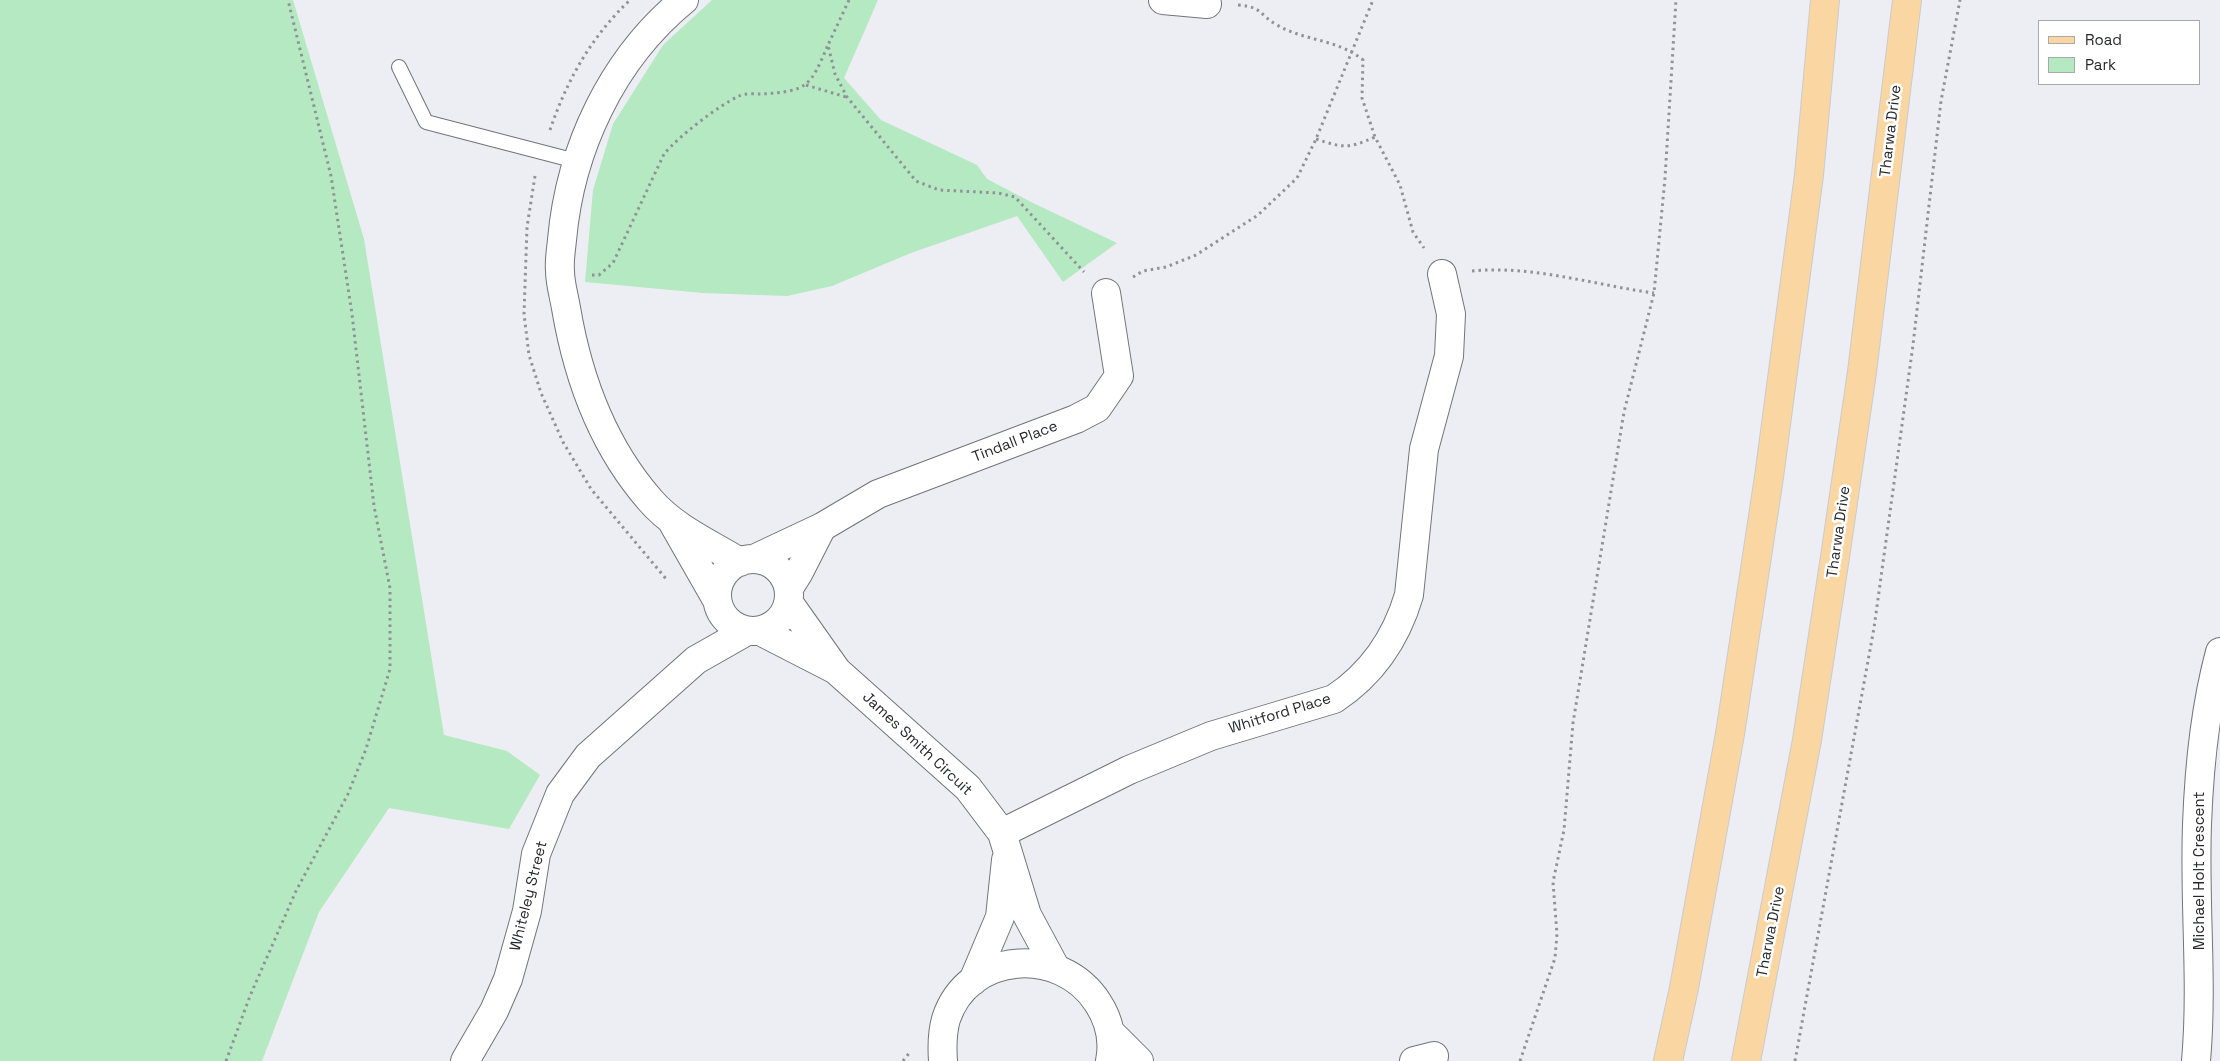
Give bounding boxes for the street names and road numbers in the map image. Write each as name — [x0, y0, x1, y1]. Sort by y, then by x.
street label: Tharwa Drive — [1876, 84, 1906, 178]
street label: Tindall Place — [970, 417, 1060, 467]
street label: Tharwa Drive — [1824, 485, 1854, 579]
street label: James Smith Circuit — [858, 688, 976, 800]
street label: Whitford Place — [1227, 690, 1333, 738]
street label: Michael Holt Crescent — [2191, 792, 2209, 950]
street label: Whiteley Street — [507, 839, 551, 953]
street label: Tharwa Drive — [1753, 885, 1789, 979]

